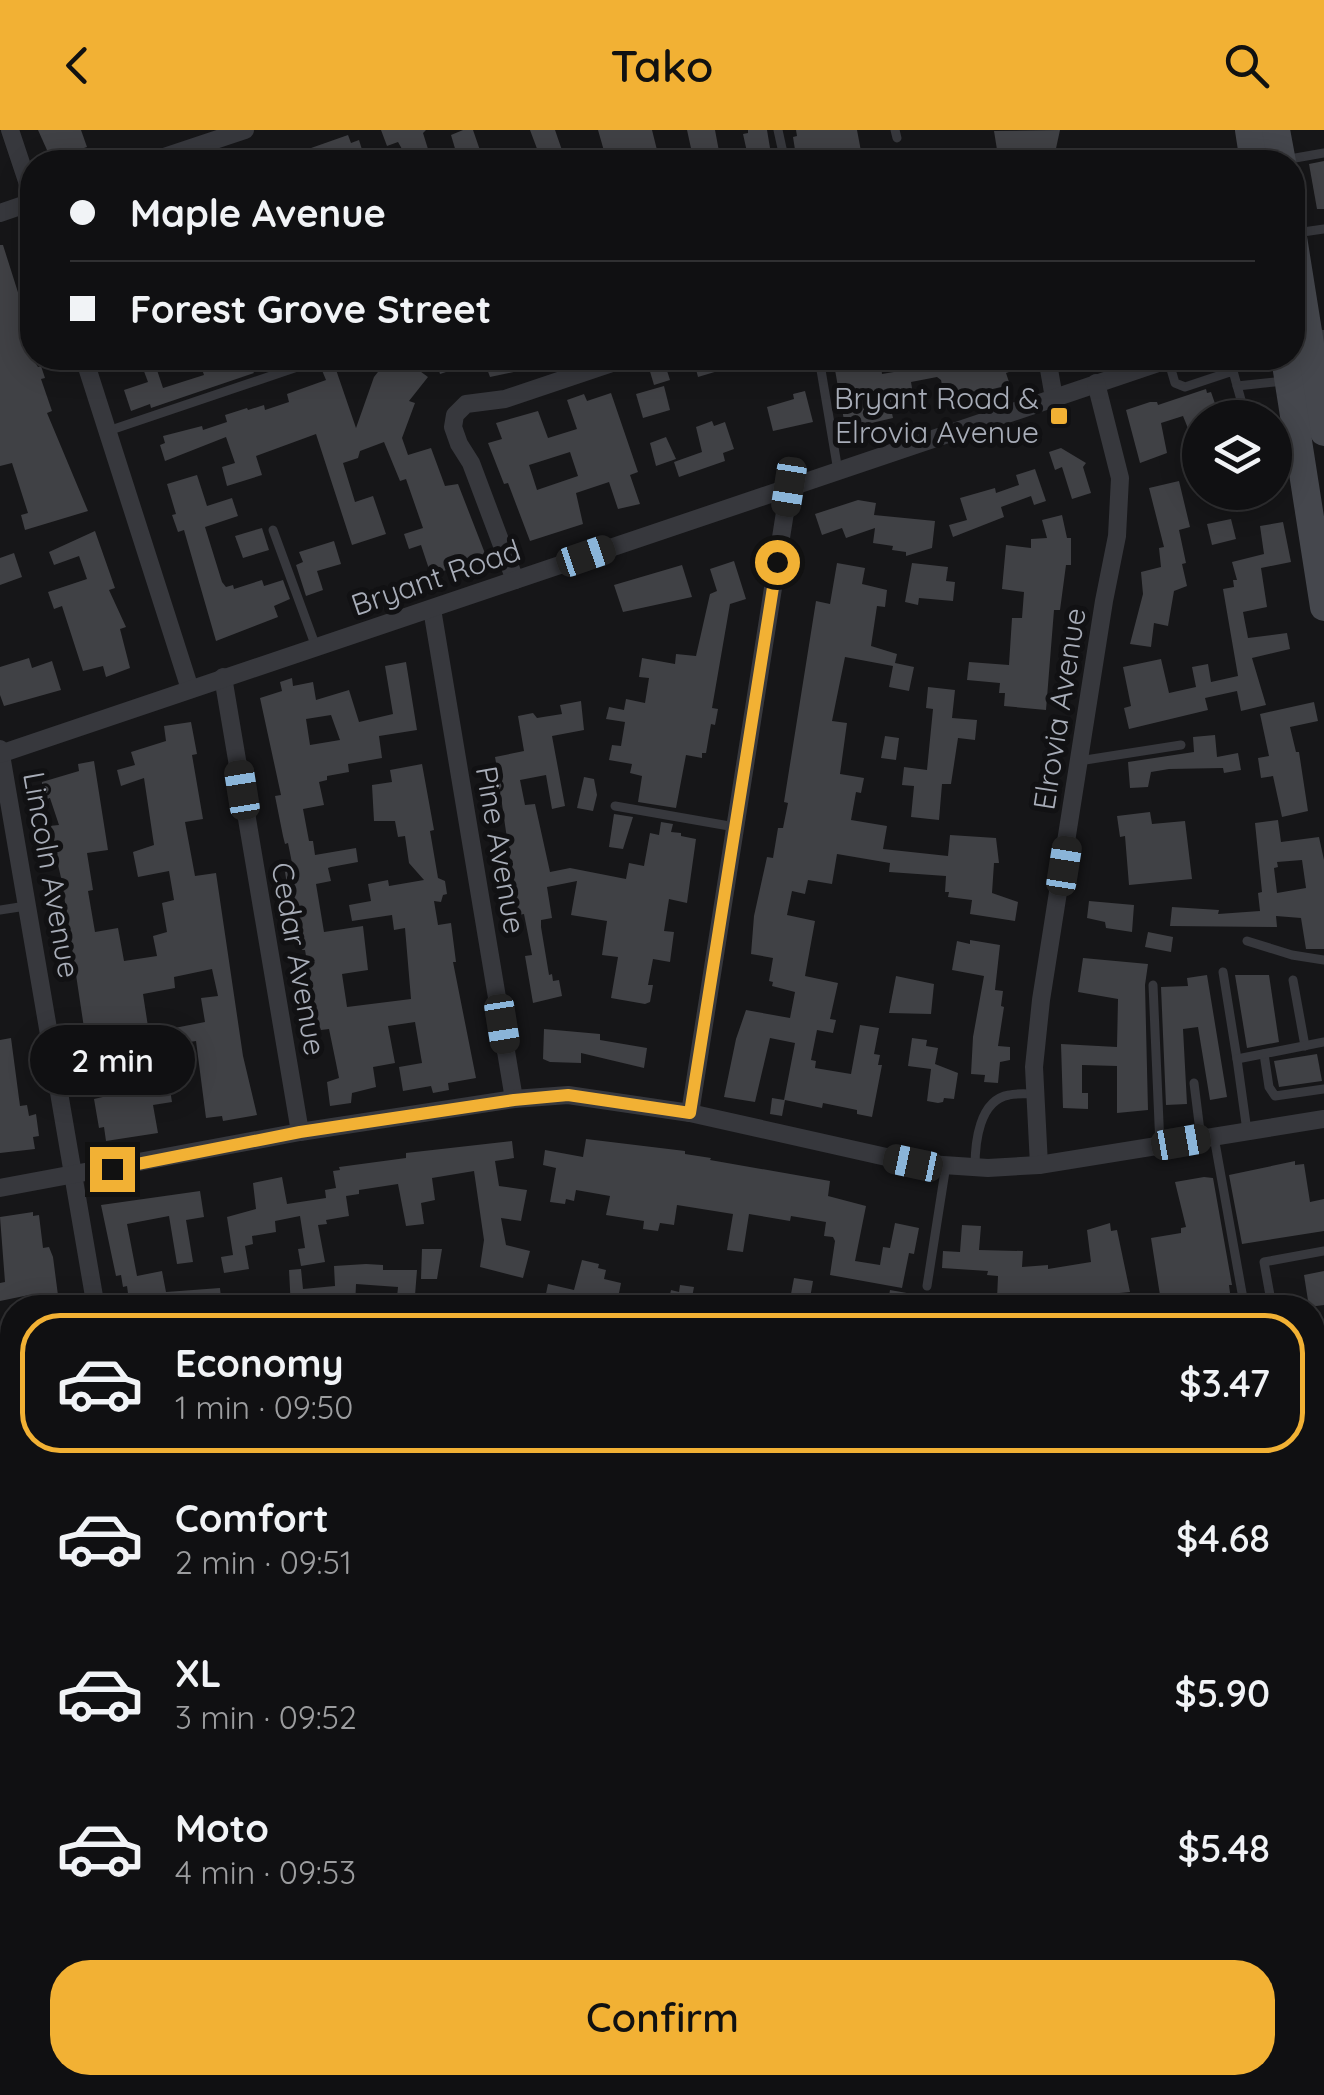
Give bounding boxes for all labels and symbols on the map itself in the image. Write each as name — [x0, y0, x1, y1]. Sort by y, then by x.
place label: Bryant Road & Elrovia Avenue — [834, 379, 1039, 451]
marker: Bryant Road & Elrovia Avenue — [1048, 405, 1070, 427]
car — [769, 455, 809, 519]
street label: Bryant Road — [346, 530, 525, 624]
car — [553, 532, 619, 580]
route start — [755, 540, 800, 585]
street label: Elrovia Avenue — [1024, 605, 1094, 813]
car — [222, 758, 262, 822]
street label: Pine Avenue — [468, 763, 534, 937]
street label: Lincoln Avenue — [15, 769, 89, 981]
car — [1044, 834, 1084, 898]
street label: Cedar Avenue — [263, 859, 335, 1058]
car — [482, 992, 522, 1056]
callout: 2 min — [29, 1024, 194, 1094]
car — [1149, 1122, 1213, 1162]
car — [881, 1142, 945, 1184]
route end — [90, 1147, 135, 1192]

